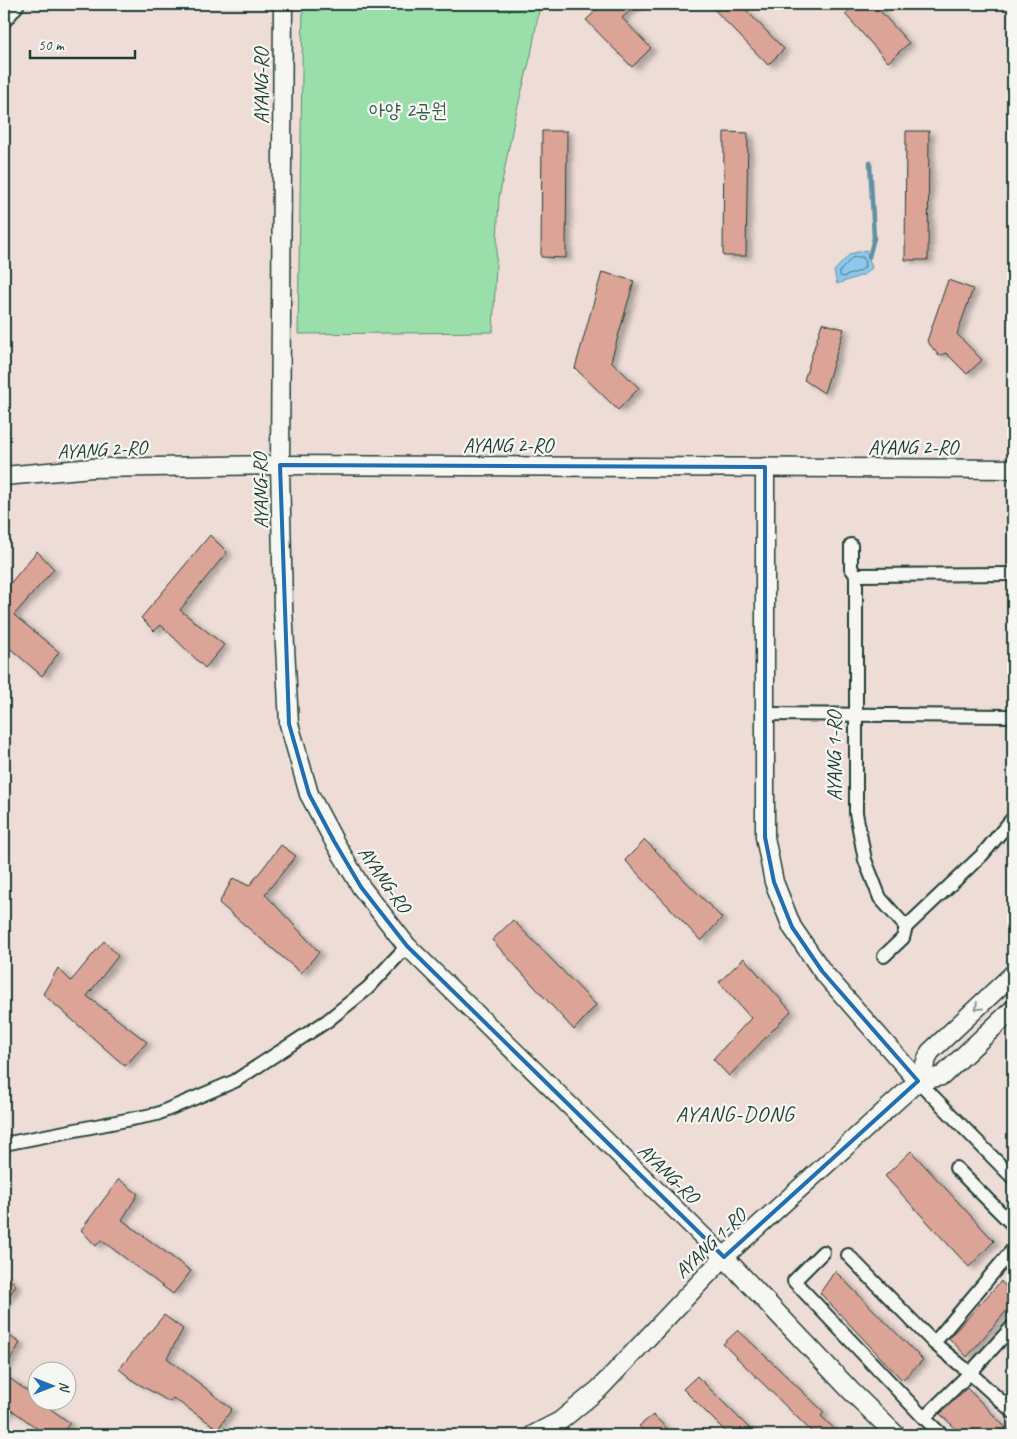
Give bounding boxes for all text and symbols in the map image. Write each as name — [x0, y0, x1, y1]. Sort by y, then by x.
scale bar — [30, 28, 135, 60]
text: 50 m — [38, 36, 65, 55]
street label: AYANG-RO — [249, 46, 274, 124]
park label: 아양 2공원 — [369, 98, 447, 123]
street label: AYANG 2-RO — [463, 433, 555, 458]
street label: AYANG 2-RO — [57, 435, 150, 464]
street label: AYANG 2-RO — [868, 435, 960, 460]
street label: AYANG-RO — [247, 451, 274, 529]
street label: AYANG 1-RO — [822, 709, 847, 801]
street label: AYANG-RO — [353, 841, 418, 919]
one-way arrow — [974, 1001, 983, 1010]
district label: AYANG-DONG — [675, 1100, 796, 1128]
street label: AYANG-RO — [633, 1138, 706, 1210]
street label: AYANG 1-RO — [669, 1202, 753, 1284]
north arrow — [28, 1362, 78, 1412]
text: N — [56, 1382, 73, 1393]

